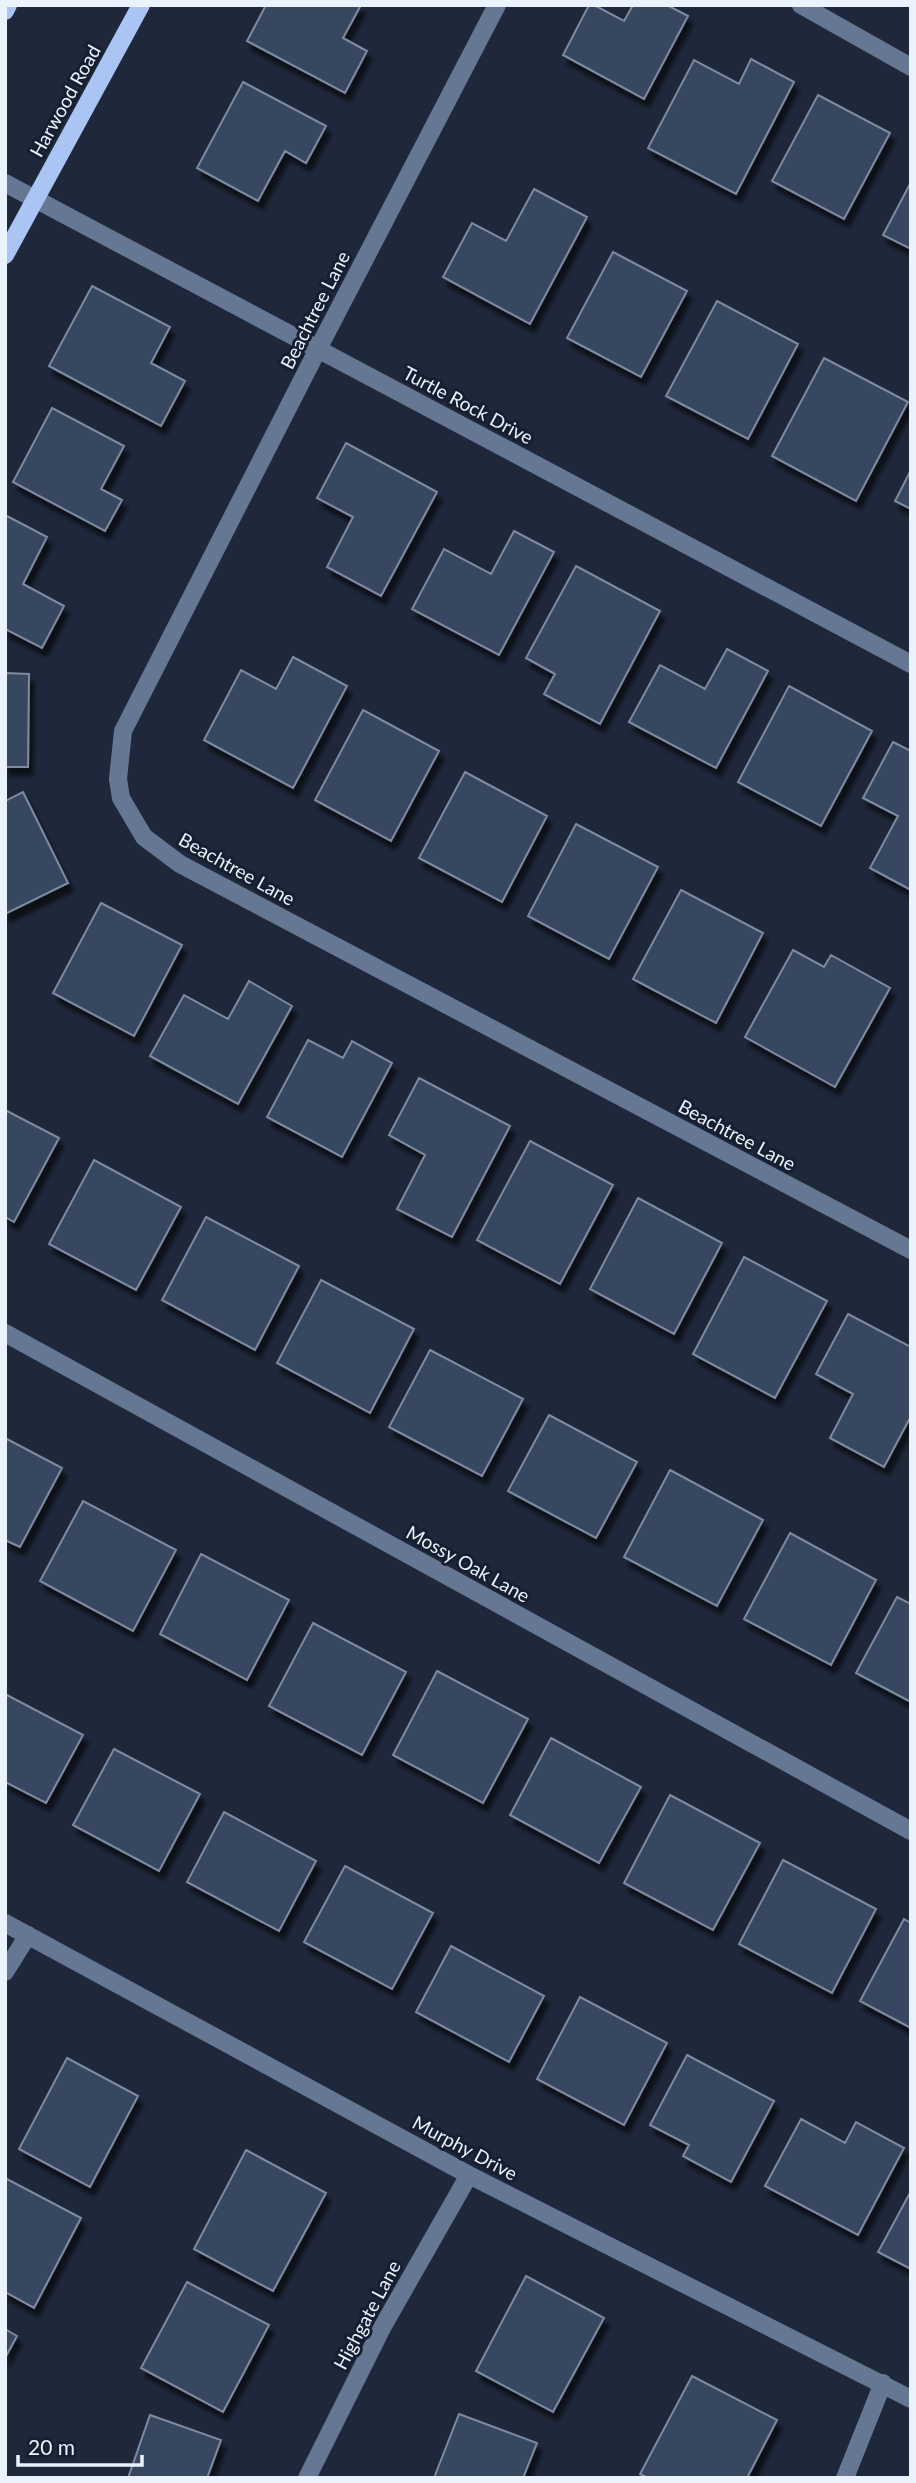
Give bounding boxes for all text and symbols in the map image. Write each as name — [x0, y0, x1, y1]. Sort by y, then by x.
street label: Harwood Road — [24, 41, 105, 161]
street label: Beachtree Lane — [275, 247, 354, 373]
street label: Turtle Rock Drive — [399, 361, 537, 448]
street label: Beachtree Lane — [175, 827, 299, 910]
street label: Beachtree Lane — [675, 1094, 800, 1175]
street label: Mossy Oak Lane — [403, 1520, 534, 1607]
street label: Murphy Drive — [409, 2110, 522, 2185]
street label: Highgate Lane — [328, 2256, 405, 2373]
scale bar — [18, 2424, 142, 2468]
text: 20 m — [28, 2434, 75, 2459]

